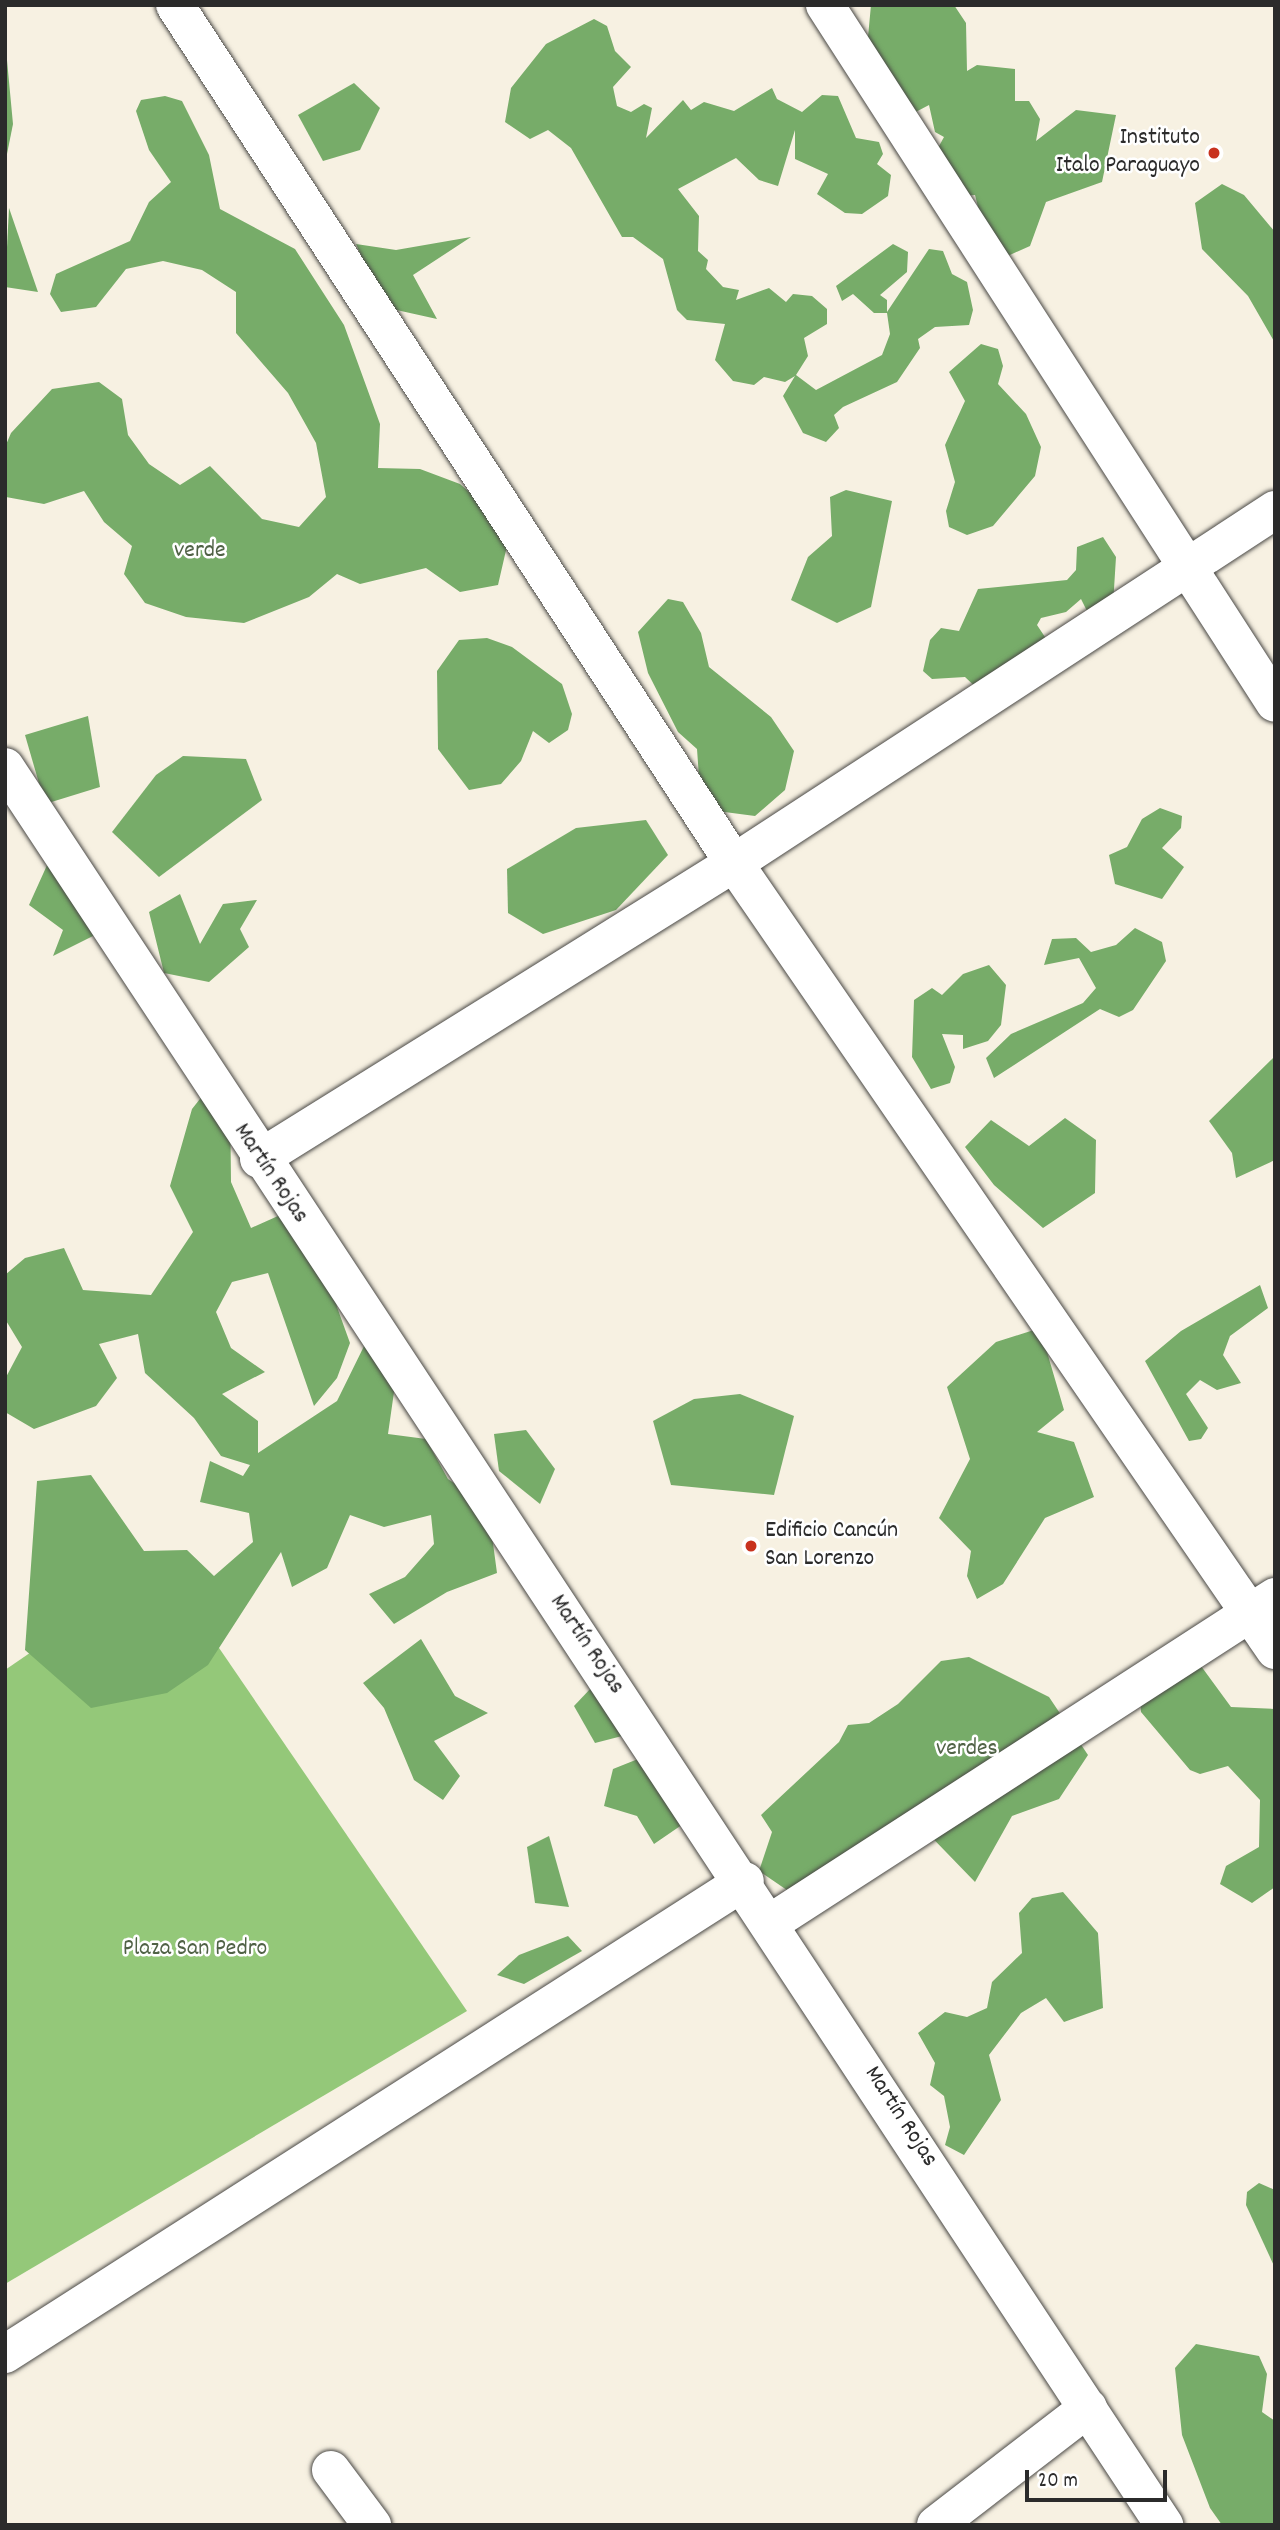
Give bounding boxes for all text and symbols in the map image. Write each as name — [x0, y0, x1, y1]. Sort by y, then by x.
place label: Instituto Italo Paraguayo — [1056, 125, 1200, 181]
marker: Instituto Italo Paraguayo — [1206, 145, 1222, 161]
park label: verde — [174, 538, 226, 566]
street label: Martín Rojas — [226, 1119, 314, 1229]
place label: Edificio Cancún San Lorenzo — [765, 1518, 898, 1574]
marker: Edificio Cancún San Lorenzo — [743, 1538, 759, 1554]
street label: Martín Rojas — [542, 1590, 630, 1700]
park label: verdes — [936, 1736, 998, 1764]
park label: Plaza San Pedro — [123, 1936, 267, 1964]
street label: Martín Rojas — [857, 2061, 943, 2173]
scale bar — [1028, 2456, 1170, 2500]
text: 20 m — [1038, 2467, 1078, 2497]

